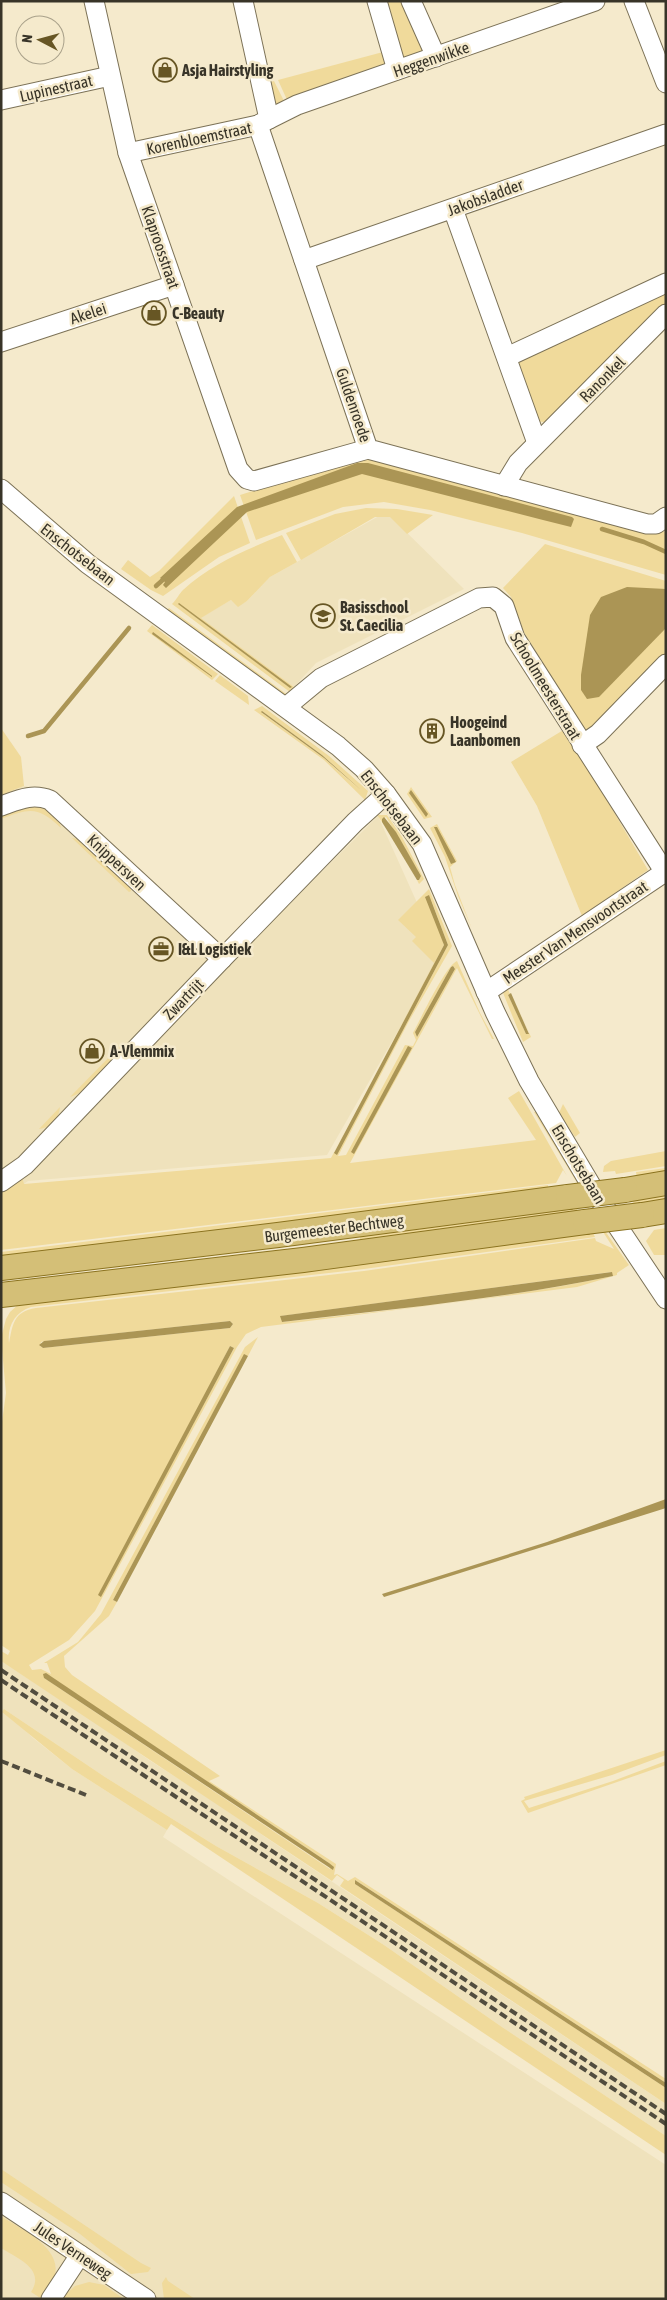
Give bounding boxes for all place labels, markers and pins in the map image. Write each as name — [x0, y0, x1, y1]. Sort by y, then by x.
shop icon: Asja Hairstyling — [152, 57, 178, 83]
place label: Asja Hairstyling — [181, 61, 273, 79]
shop icon: C-Beauty — [141, 300, 167, 326]
place label: C-Beauty — [172, 304, 225, 322]
place label: Basisschool St. Caecilia — [340, 598, 409, 634]
school or university icon: Basisschool St. Caecilia — [310, 603, 336, 629]
place label: Hoogeind Laanbomen — [450, 713, 521, 749]
building icon: Hoogeind Laanbomen — [419, 718, 445, 744]
office icon: I&L Logistiek — [148, 936, 174, 962]
place label: I&L Logistiek — [178, 940, 252, 958]
shop icon: A-Vlemmix — [79, 1038, 105, 1064]
place label: A-Vlemmix — [109, 1042, 175, 1060]

